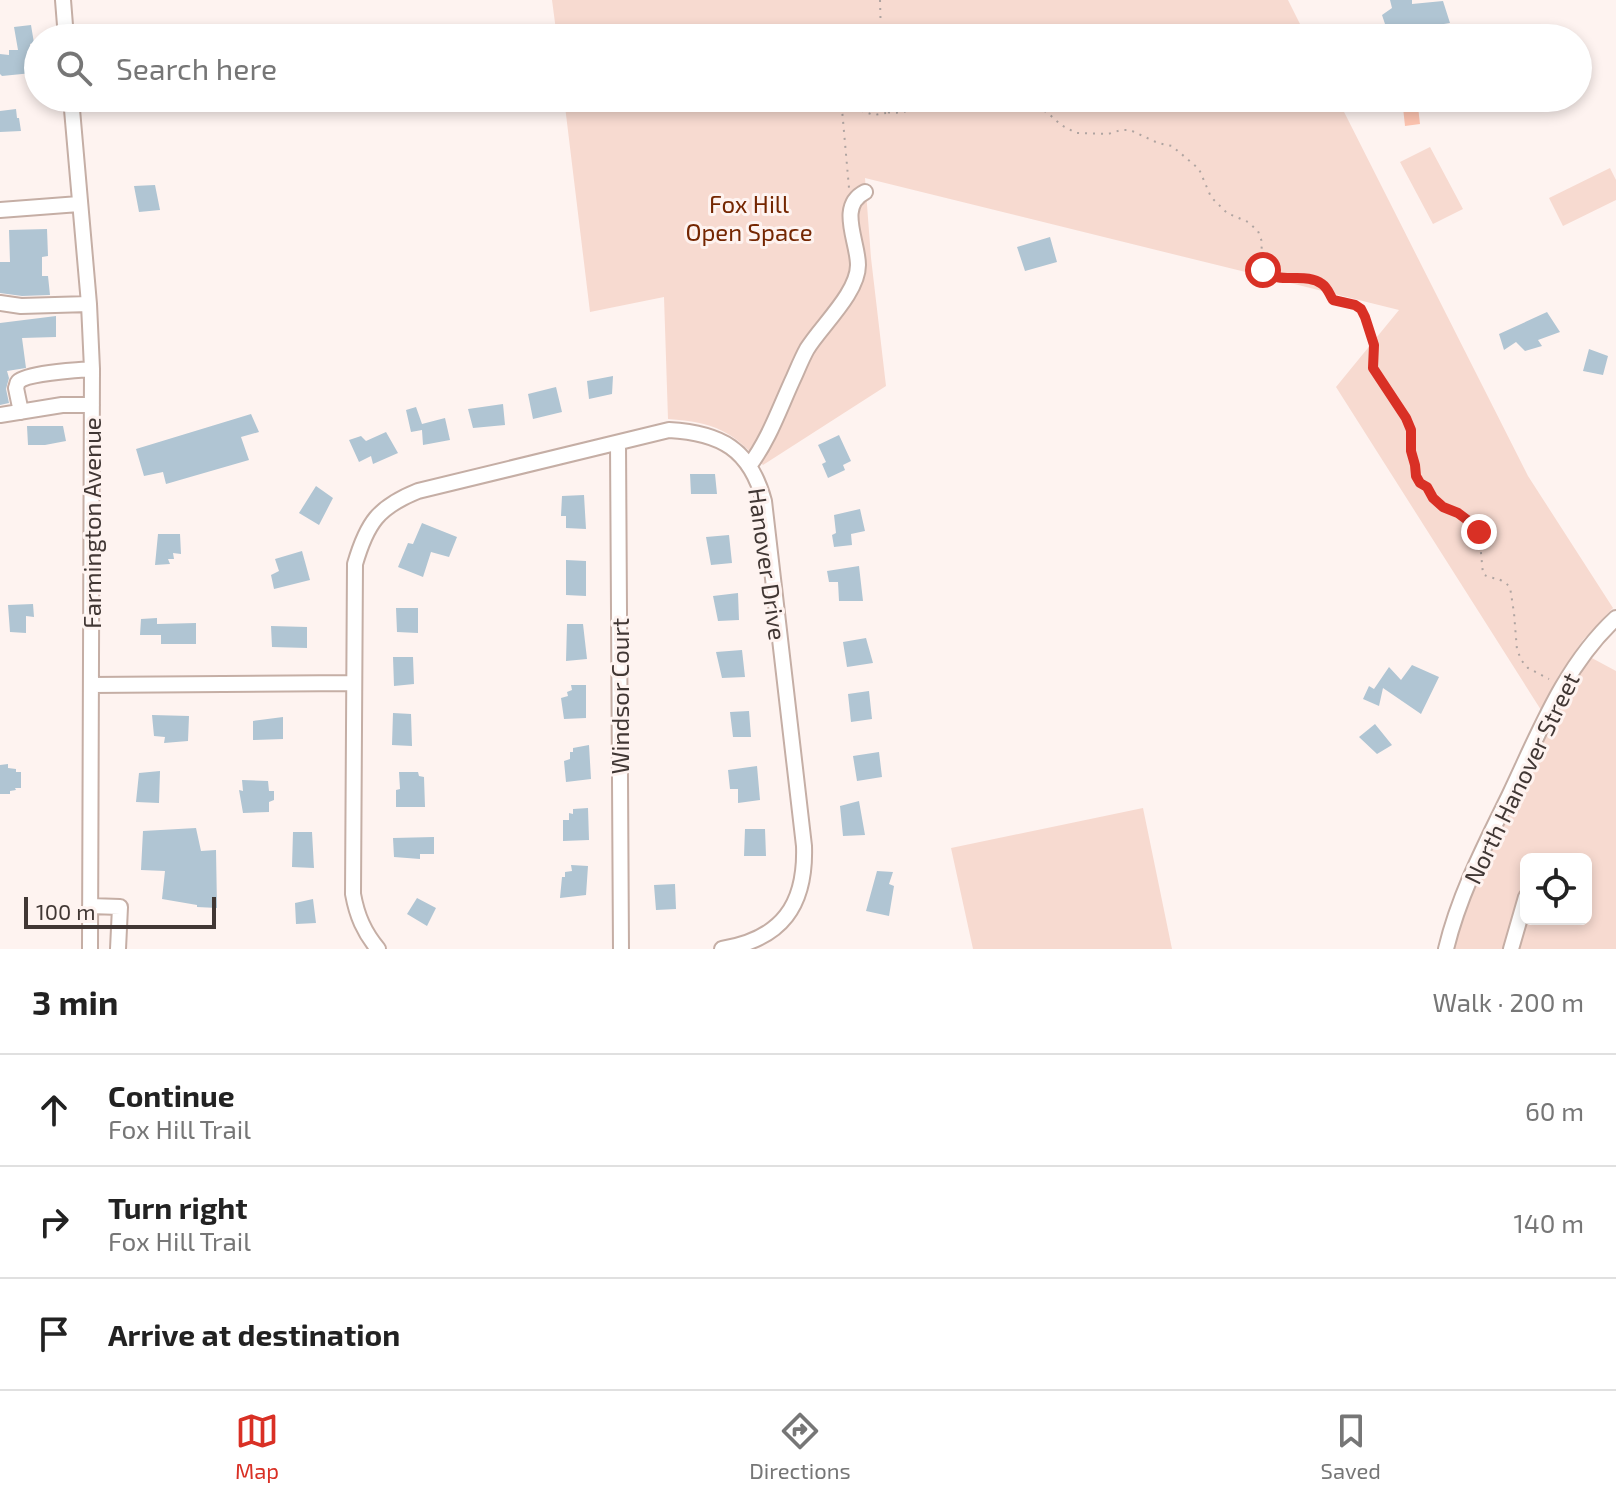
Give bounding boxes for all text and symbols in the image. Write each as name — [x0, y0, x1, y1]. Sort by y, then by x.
search box — [24, 24, 1592, 112]
icon: search — [52, 46, 96, 90]
text: Search here — [116, 50, 277, 86]
park label: Fox Hill Open Space — [685, 189, 813, 246]
route start — [1245, 252, 1281, 288]
street label: Farmington Avenue — [77, 417, 106, 629]
street label: Hanover Drive — [743, 486, 793, 642]
route end — [1461, 514, 1497, 550]
street label: Windsor Court — [605, 618, 634, 774]
street label: North Hanover Street — [1457, 667, 1585, 889]
map controls — [1520, 853, 1592, 925]
button: locate — [1520, 853, 1592, 925]
scale bar — [24, 893, 216, 929]
text: 100 m — [36, 898, 95, 924]
text: 3 min — [32, 981, 118, 1022]
text: Walk · 200 m — [1432, 986, 1584, 1017]
text: Continue — [108, 1077, 235, 1113]
icon: ahead — [32, 1088, 76, 1132]
text: 60 m — [1525, 1095, 1584, 1126]
text: Fox Hill Trail — [108, 1113, 251, 1144]
text: Turn right — [108, 1189, 248, 1225]
icon: right — [32, 1200, 76, 1244]
text: 140 m — [1513, 1207, 1584, 1238]
text: Fox Hill Trail — [108, 1225, 251, 1256]
icon: arrive — [32, 1312, 76, 1356]
text: Arrive at destination — [108, 1316, 400, 1352]
tab: Map — [235, 1409, 279, 1483]
tab: Directions — [749, 1409, 851, 1483]
tab: Saved — [1321, 1409, 1381, 1483]

